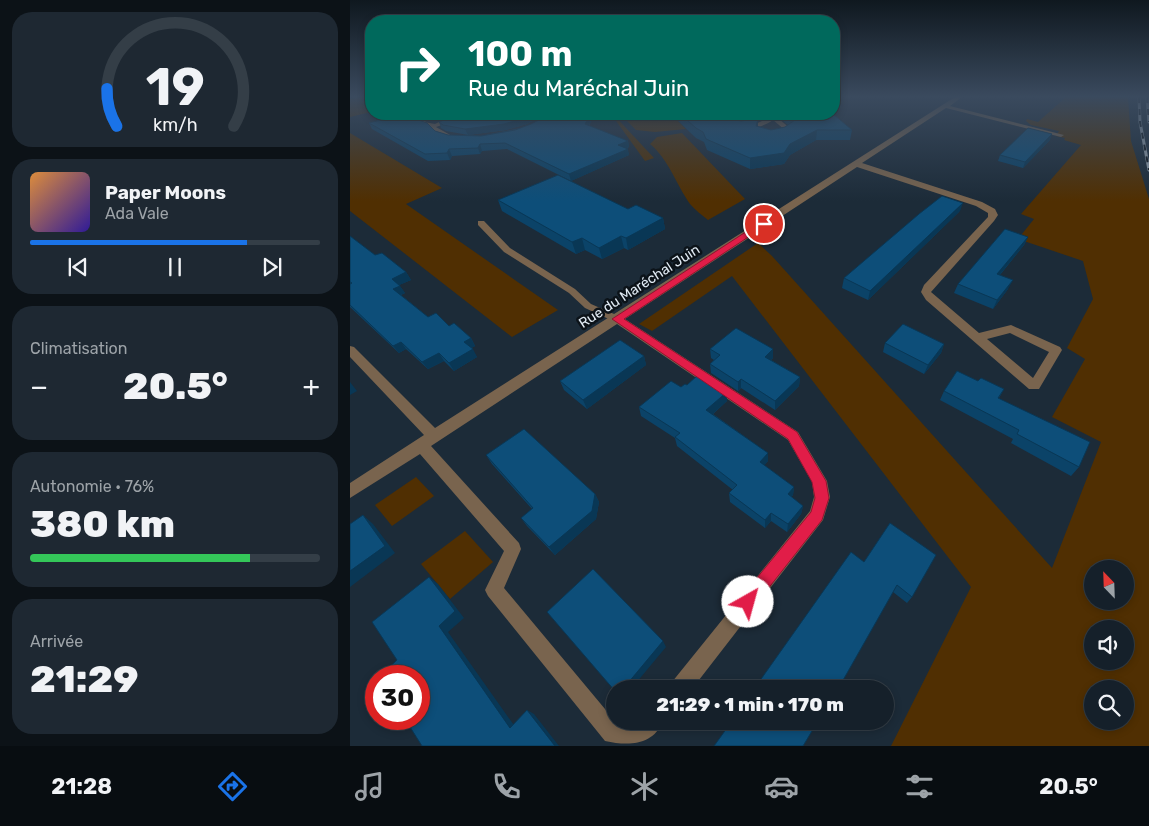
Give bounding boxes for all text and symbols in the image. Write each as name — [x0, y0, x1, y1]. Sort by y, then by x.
text: 100 m — [468, 33, 573, 75]
icon: right — [385, 35, 450, 100]
text: 19 — [145, 56, 205, 118]
text: Rue du Maréchal Juin — [468, 75, 689, 102]
text: km/h — [153, 114, 197, 135]
text: Paper Moons — [105, 181, 226, 204]
pin — [743, 203, 785, 245]
text: Ada Vale — [105, 204, 169, 223]
icon: arrive — [750, 210, 778, 238]
street label: Rue du Maréchal Juin — [576, 241, 703, 332]
icon: previous — [64, 253, 92, 281]
icon: pause — [161, 253, 189, 281]
icon: next — [258, 253, 286, 281]
text: Climatisation — [30, 339, 127, 358]
text: 20.5° — [123, 363, 228, 409]
text: − — [30, 370, 48, 403]
text: + — [303, 370, 320, 403]
text: Autonomie · 76% — [30, 477, 154, 496]
text: 380 km — [30, 501, 175, 547]
north arrow — [1084, 560, 1134, 610]
map controls — [1084, 560, 1134, 730]
position arrow — [721, 575, 773, 627]
button: sound — [1084, 620, 1134, 670]
text: Arrivée — [30, 632, 83, 651]
text: 21:29 — [30, 656, 138, 702]
speed limit sign: 30 — [365, 665, 430, 730]
button: search — [1084, 680, 1134, 730]
text: 21:29 · 1 min · 170 m — [656, 693, 844, 716]
icon: directions — [215, 769, 250, 804]
icon: music — [352, 769, 387, 804]
icon: phone — [489, 769, 524, 804]
icon: climate — [627, 769, 662, 804]
icon: car — [764, 769, 799, 804]
icon: filters — [902, 769, 937, 804]
text: 21:28 — [51, 773, 112, 800]
text: 20.5° — [1039, 773, 1098, 800]

